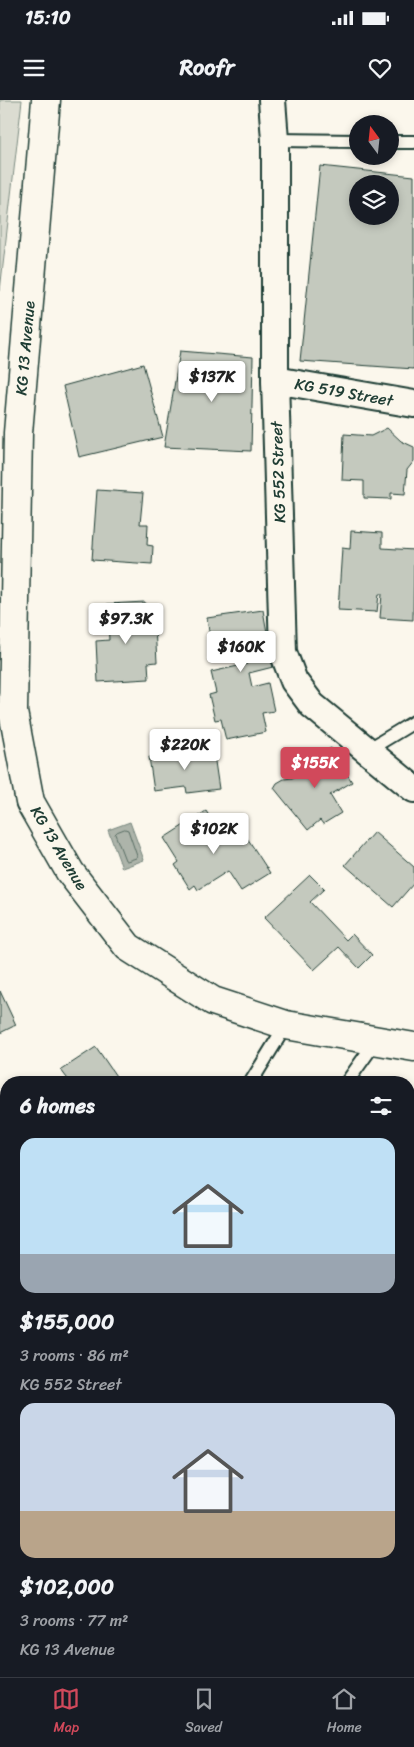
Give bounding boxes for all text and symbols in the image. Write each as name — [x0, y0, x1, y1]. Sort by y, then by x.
text: 15:10 — [25, 1, 71, 34]
text: Roofr — [180, 48, 234, 87]
icon: menu — [20, 54, 48, 82]
icon: heart — [366, 54, 394, 82]
north arrow — [349, 115, 399, 165]
map controls — [349, 115, 399, 225]
button: layers — [349, 175, 399, 225]
street label: KG 13 Avenue — [6, 299, 44, 396]
pin: $137K — [177, 360, 247, 403]
text: $137K — [189, 362, 235, 391]
street label: KG 519 Street — [292, 369, 396, 415]
street label: KG 552 Street — [262, 420, 294, 523]
pin: $97.3K — [85, 602, 167, 645]
text: $97.3K — [99, 604, 153, 633]
pin: $160K — [206, 630, 276, 673]
text: $160K — [218, 632, 264, 661]
pin: $220K — [150, 728, 220, 771]
text: $220K — [160, 730, 210, 759]
pin: $155K — [280, 746, 350, 789]
text: $155K — [292, 748, 338, 777]
street label: KG 13 Avenue — [22, 800, 96, 896]
pin: $102K — [179, 812, 249, 855]
text: $102K — [191, 814, 237, 843]
text: 6 homes — [20, 1087, 95, 1125]
icon: filters — [367, 1092, 395, 1120]
icon: home — [163, 1171, 253, 1261]
text: $155,000 — [20, 1303, 114, 1341]
text: 3 rooms · 86 m² — [20, 1341, 129, 1370]
text: KG 552 Street — [20, 1370, 122, 1399]
icon: home — [163, 1436, 253, 1526]
text: $102,000 — [20, 1568, 114, 1606]
text: 3 rooms · 77 m² — [20, 1606, 128, 1635]
text: KG 13 Avenue — [20, 1635, 115, 1664]
tab: Map — [52, 1685, 80, 1740]
tab: Saved — [185, 1685, 222, 1740]
tab: Home — [327, 1685, 362, 1740]

